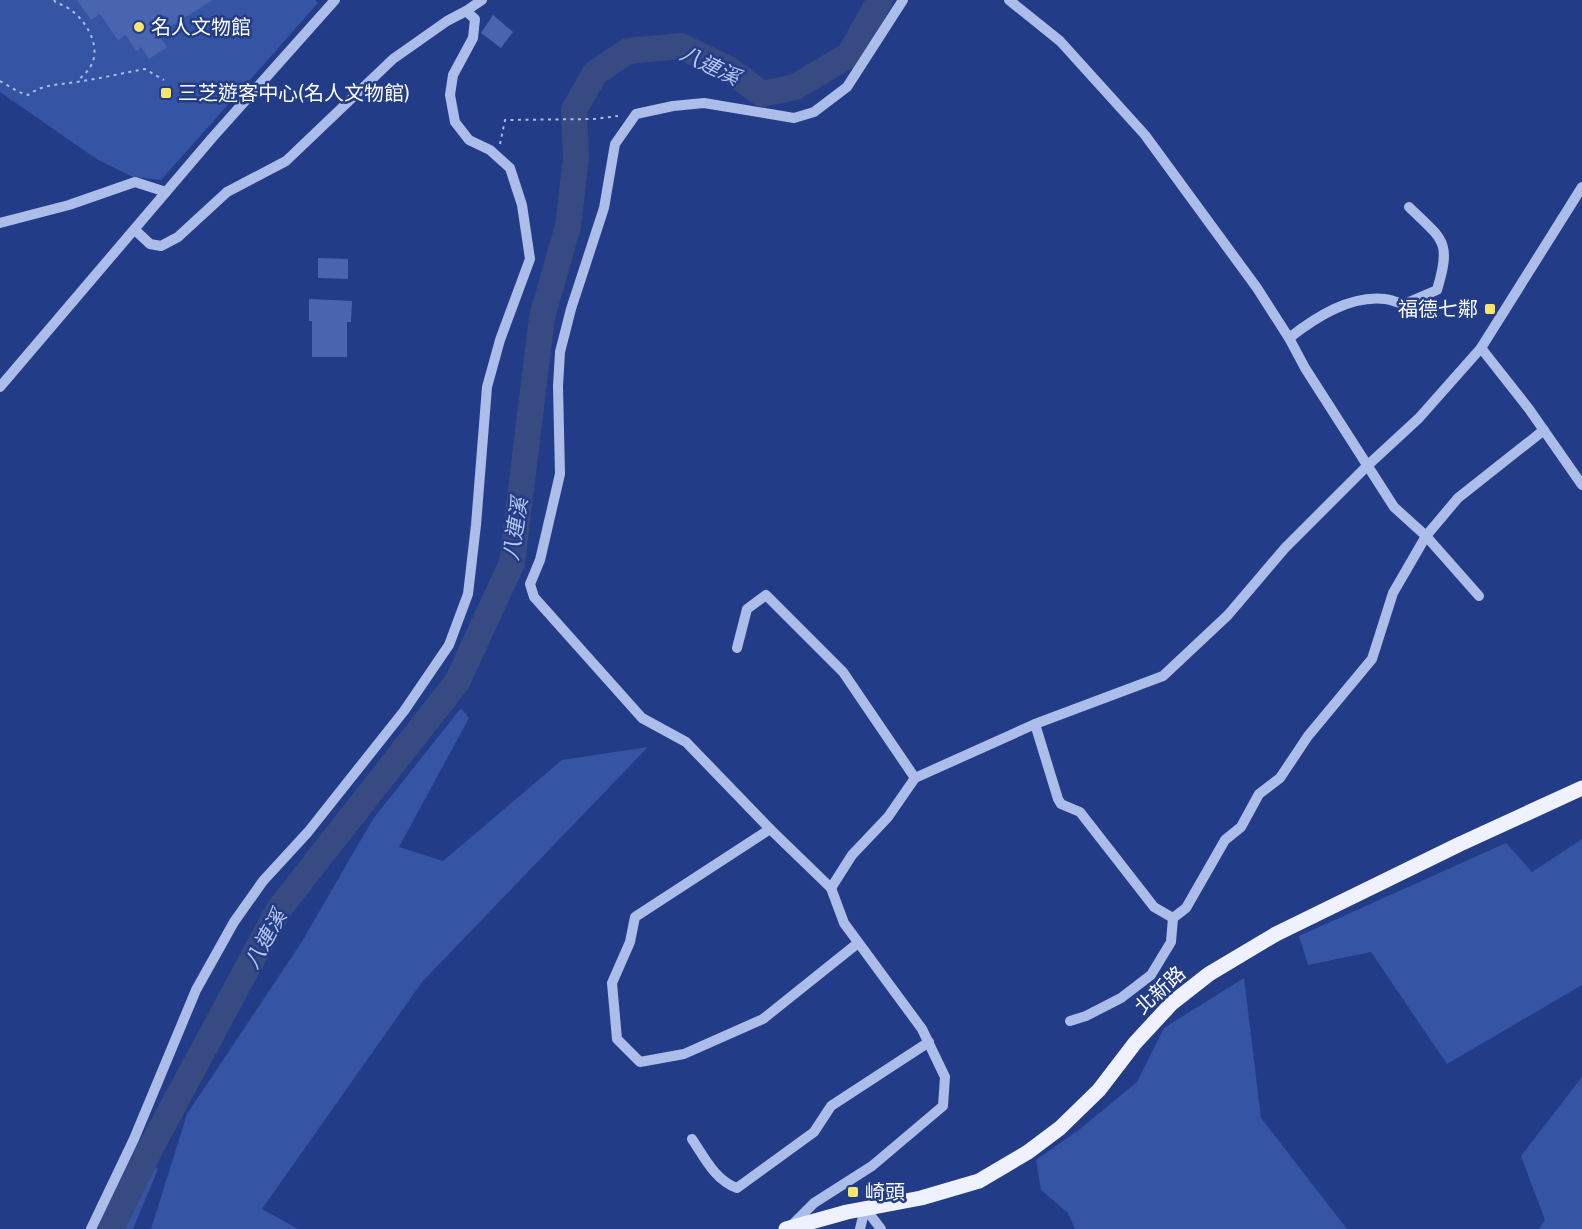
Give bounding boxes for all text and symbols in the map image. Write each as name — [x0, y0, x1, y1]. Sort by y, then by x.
place label: 名人文物館 — [151, 15, 251, 39]
marker: 名人文物館 — [132, 20, 146, 34]
water label: 八連溪 — [676, 40, 746, 91]
place label: 三芝遊客中心(名人文物館) — [178, 81, 410, 105]
marker: 三芝遊客中心(名人文物館) — [159, 86, 173, 100]
place label: 福德七鄰 — [1398, 297, 1478, 321]
marker: 福德七鄰 — [1483, 302, 1497, 316]
water label: 八連溪 — [498, 493, 533, 562]
water label: 八連溪 — [239, 903, 293, 973]
street label: 北新路 — [1130, 961, 1190, 1019]
place label: 崎頭 — [865, 1180, 905, 1204]
marker: 崎頭 — [846, 1185, 860, 1199]

